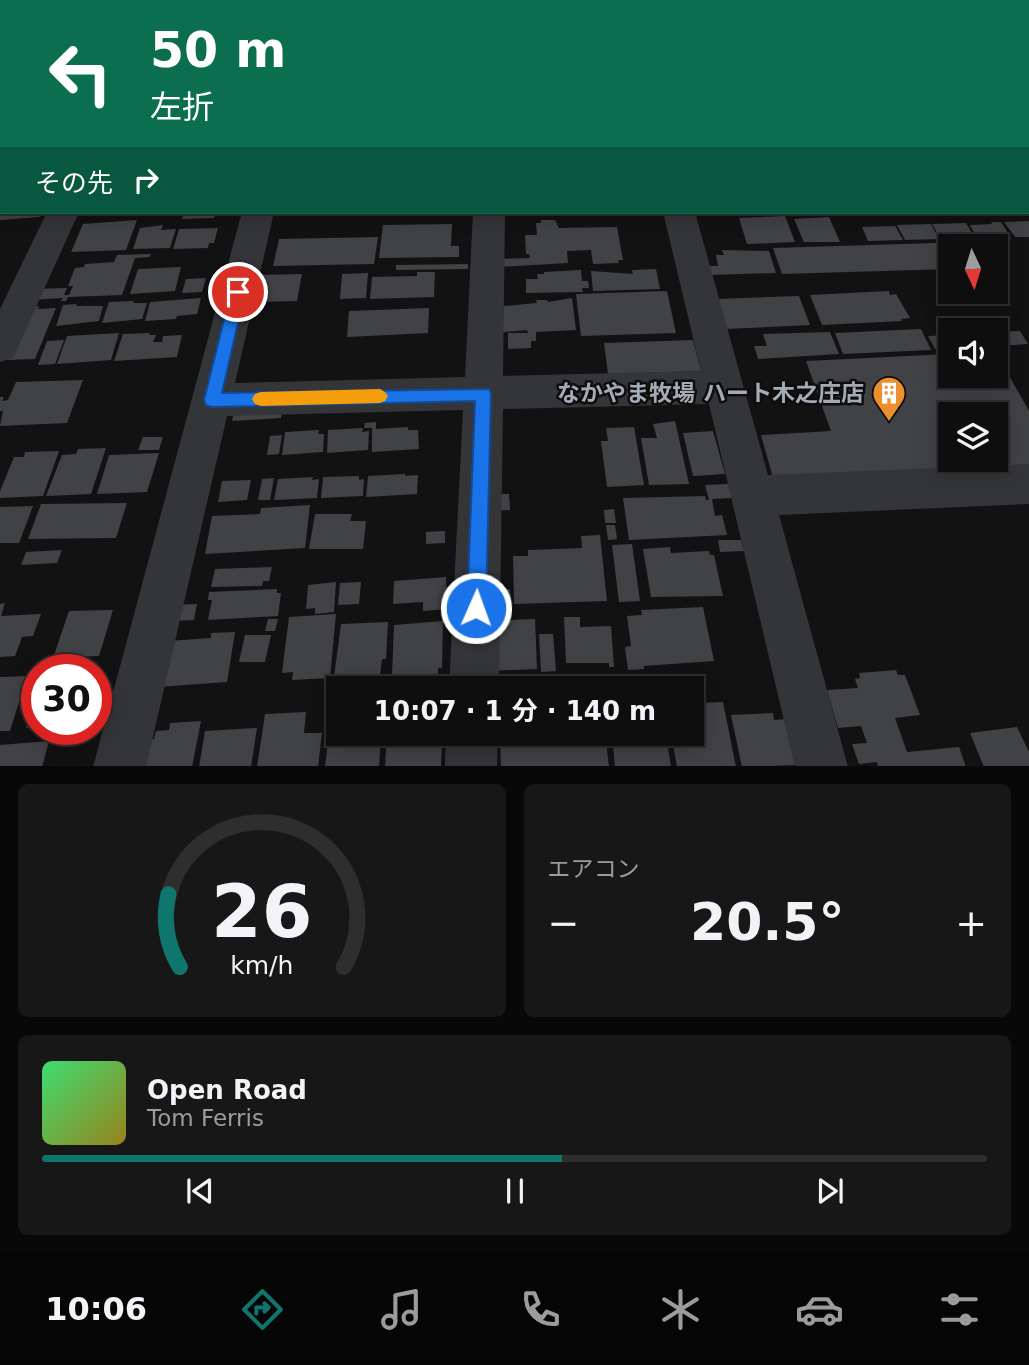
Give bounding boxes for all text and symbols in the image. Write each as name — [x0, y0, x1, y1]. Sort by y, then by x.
text: 50 m — [150, 22, 286, 79]
icon: left — [35, 28, 126, 119]
text: 左折 — [150, 88, 214, 126]
icon: right — [127, 161, 165, 199]
text: その先 — [35, 168, 113, 198]
north arrow — [938, 234, 1008, 304]
map controls — [938, 234, 1008, 472]
pin — [208, 262, 268, 322]
icon: arrive — [219, 273, 257, 311]
button: sound — [938, 318, 1008, 388]
building icon: なかやま牧場 ハート木之庄店 — [870, 374, 908, 423]
place label: なかやま牧場 ハート木之庄店 — [557, 380, 864, 406]
button: layers — [938, 402, 1008, 472]
position arrow — [439, 571, 513, 645]
speed limit sign: 30 — [21, 654, 112, 745]
text: 10:07 · 1 分 · 140 m — [374, 696, 656, 726]
text: エアコン — [548, 856, 640, 882]
text: 26 — [211, 869, 312, 954]
text: 20.5° — [690, 892, 844, 952]
text: − — [548, 901, 579, 945]
text: + — [955, 901, 987, 945]
text: km/h — [230, 950, 293, 979]
text: Open Road — [147, 1075, 307, 1105]
text: Tom Ferris — [147, 1105, 264, 1131]
icon: previous — [181, 1172, 219, 1210]
icon: pause — [496, 1172, 534, 1210]
icon: next — [811, 1172, 849, 1210]
icon: directions — [238, 1285, 287, 1334]
icon: music — [377, 1285, 426, 1334]
icon: phone — [516, 1285, 565, 1334]
icon: climate — [656, 1285, 705, 1334]
icon: car — [795, 1285, 844, 1334]
icon: filters — [935, 1285, 984, 1334]
text: 10:06 — [45, 1290, 147, 1328]

